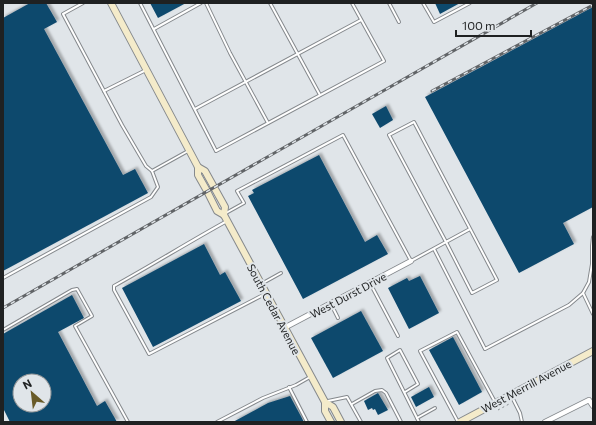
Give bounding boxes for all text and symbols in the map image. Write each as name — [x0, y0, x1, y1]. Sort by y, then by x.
scale bar — [456, 12, 531, 38]
text: 100 m — [462, 18, 496, 32]
street label: South Cedar Avenue — [245, 261, 303, 357]
street label: West Durst Drive — [308, 269, 389, 321]
street label: West Merrill Avenue — [479, 357, 573, 415]
north arrow — [12, 373, 52, 413]
text: N — [20, 376, 34, 391]

